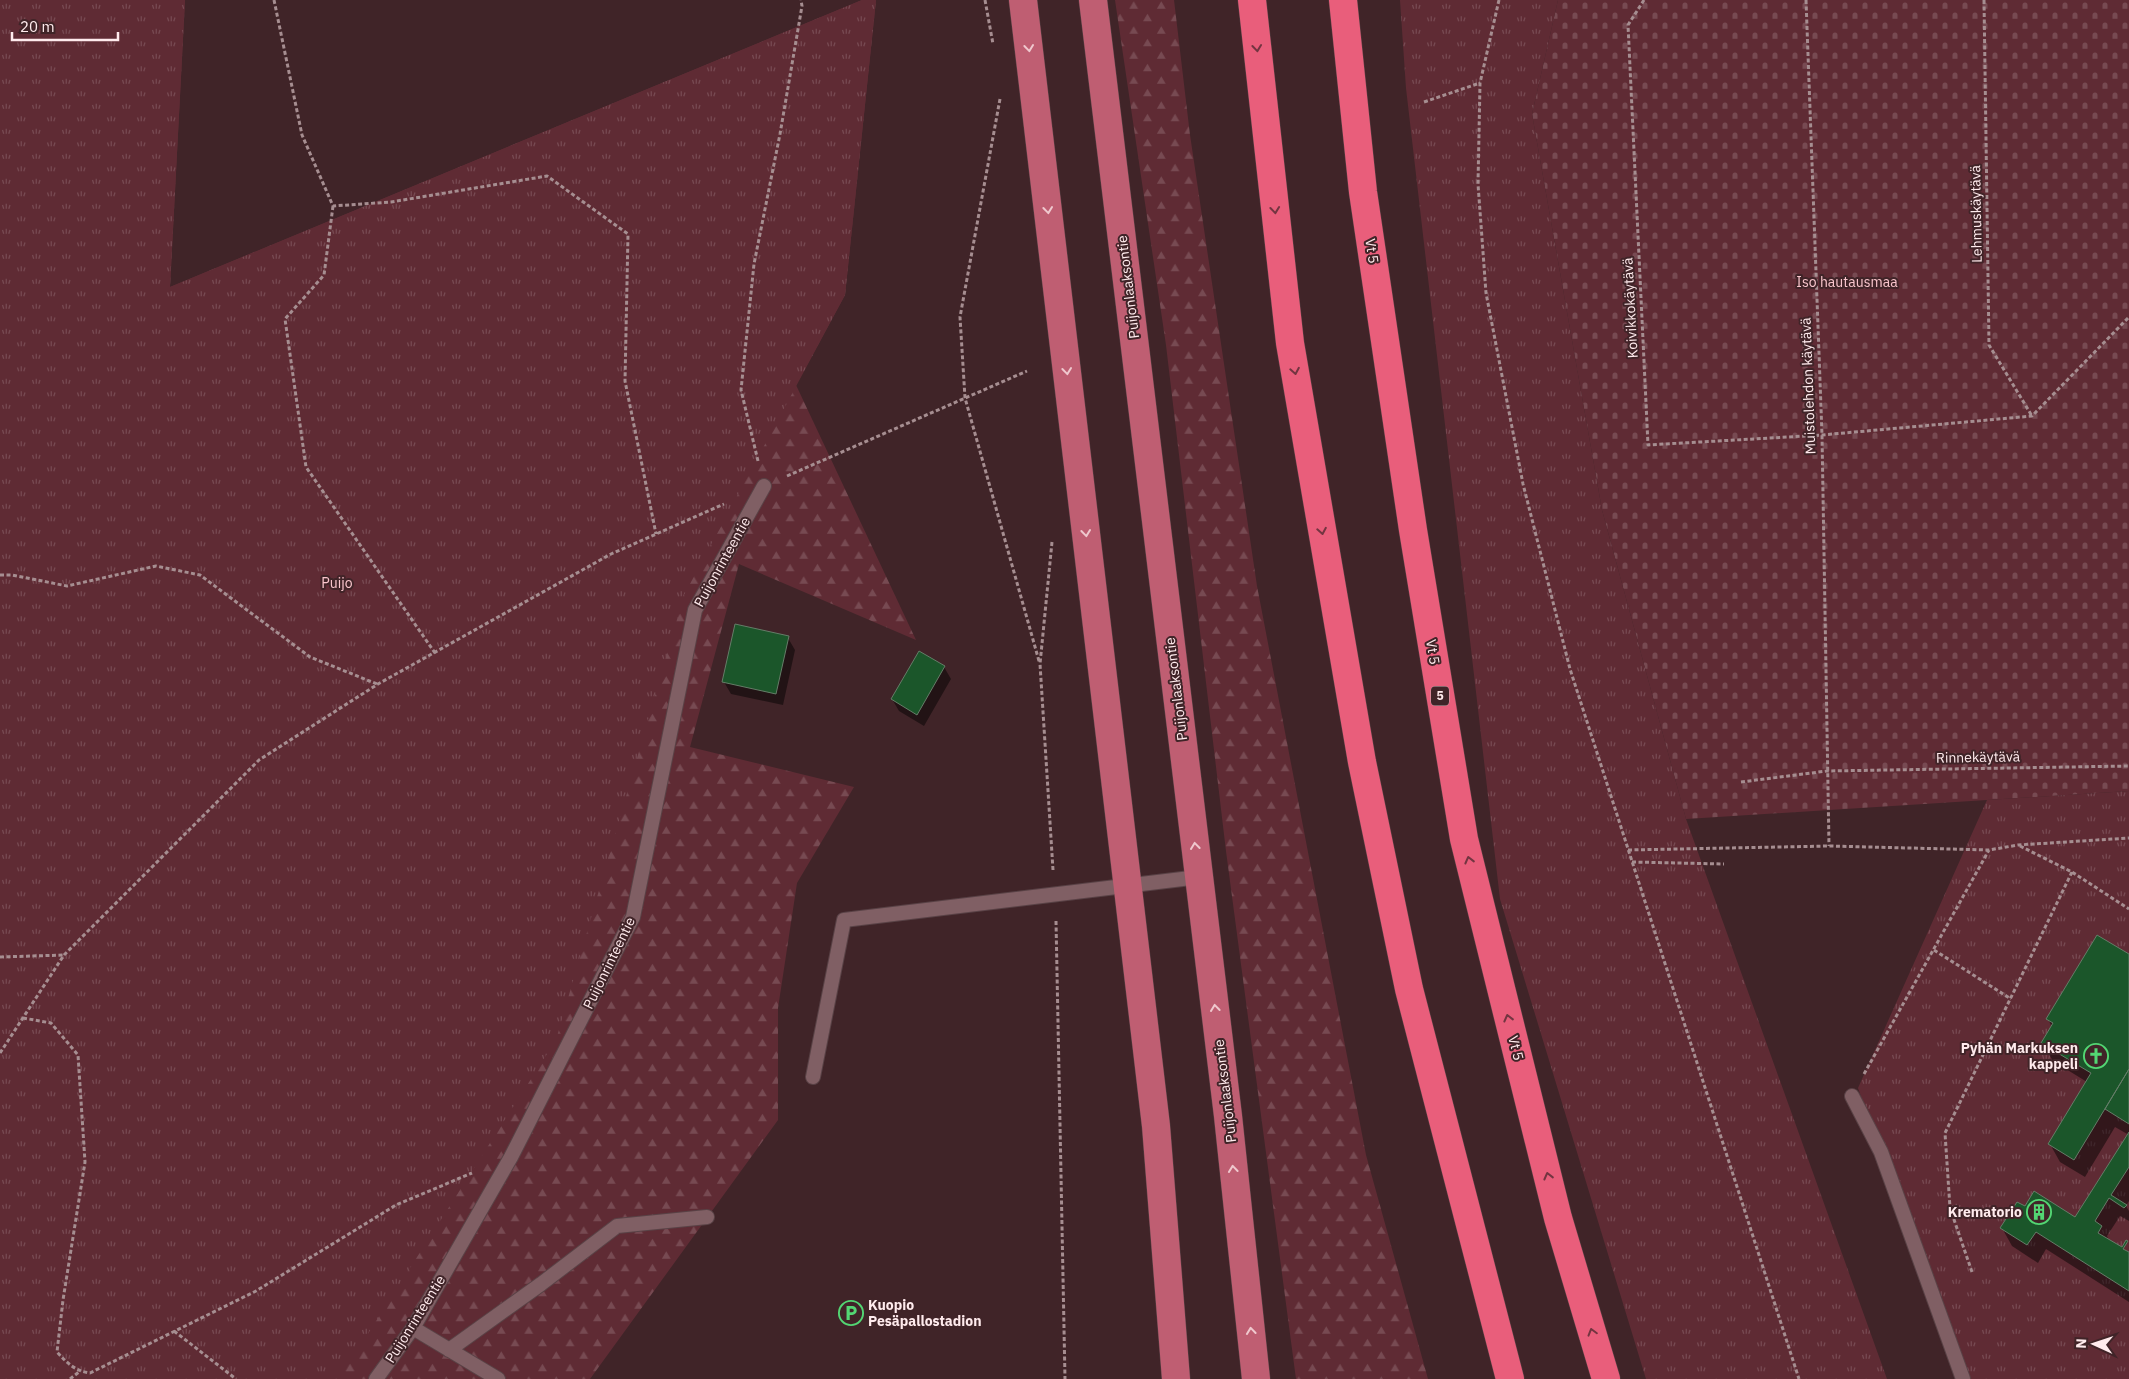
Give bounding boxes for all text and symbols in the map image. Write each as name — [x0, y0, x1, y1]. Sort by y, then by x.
scale bar — [12, 10, 119, 42]
text: 20 m — [20, 17, 55, 36]
one-way arrow — [1023, 45, 1034, 53]
one-way arrow — [1251, 45, 1262, 53]
street label: Lehmuskäytävä — [1966, 164, 1986, 263]
one-way arrow — [1042, 206, 1053, 214]
one-way arrow — [1269, 206, 1280, 214]
street label: Puijonlaaksontie — [1113, 234, 1143, 340]
street label: Vt 5 — [1361, 237, 1383, 265]
street label: Koivikkokäytävä — [1618, 257, 1642, 359]
park label: Iso hautausmaa — [1796, 273, 1898, 291]
street label: Muistolehdon käytävä — [1797, 317, 1819, 455]
one-way arrow — [1061, 367, 1072, 375]
one-way arrow — [1289, 367, 1299, 376]
street label: Puijonrinteentie — [690, 514, 754, 610]
one-way arrow — [1317, 527, 1327, 536]
one-way arrow — [1080, 529, 1091, 537]
park label: Puijo — [321, 574, 353, 592]
street label: Puijonlaaksontie — [1161, 636, 1191, 742]
street label: Vt 5 — [1422, 638, 1444, 666]
road number: 5 — [1431, 686, 1449, 706]
street label: Rinnekäytävä — [1936, 747, 2021, 767]
one-way arrow — [1190, 842, 1201, 850]
one-way arrow — [1464, 856, 1475, 865]
street label: Puijonrinteentie — [579, 914, 639, 1012]
one-way arrow — [1210, 1003, 1221, 1011]
one-way arrow — [1504, 1015, 1514, 1023]
street label: Vt 5 — [1504, 1034, 1528, 1062]
street label: Puijonlaaksontie — [1210, 1038, 1240, 1144]
place label: Pyhän Markuksen kappeli — [1961, 1039, 2078, 1073]
church icon: Pyhän Markuksen kappeli — [2083, 1043, 2109, 1069]
one-way arrow — [1228, 1165, 1239, 1173]
one-way arrow — [1543, 1172, 1553, 1180]
building icon: Krematorio — [2026, 1199, 2052, 1225]
place label: Krematorio — [1948, 1203, 2022, 1221]
street label: Puijonrinteentie — [381, 1272, 449, 1366]
place label: Kuopio Pesäpallostadion — [868, 1296, 982, 1330]
parking icon: Kuopio Pesäpallostadion — [838, 1300, 864, 1326]
north arrow — [2069, 1319, 2119, 1369]
one-way arrow — [1245, 1326, 1256, 1334]
one-way arrow — [1587, 1329, 1597, 1337]
text: N — [2072, 1338, 2090, 1349]

